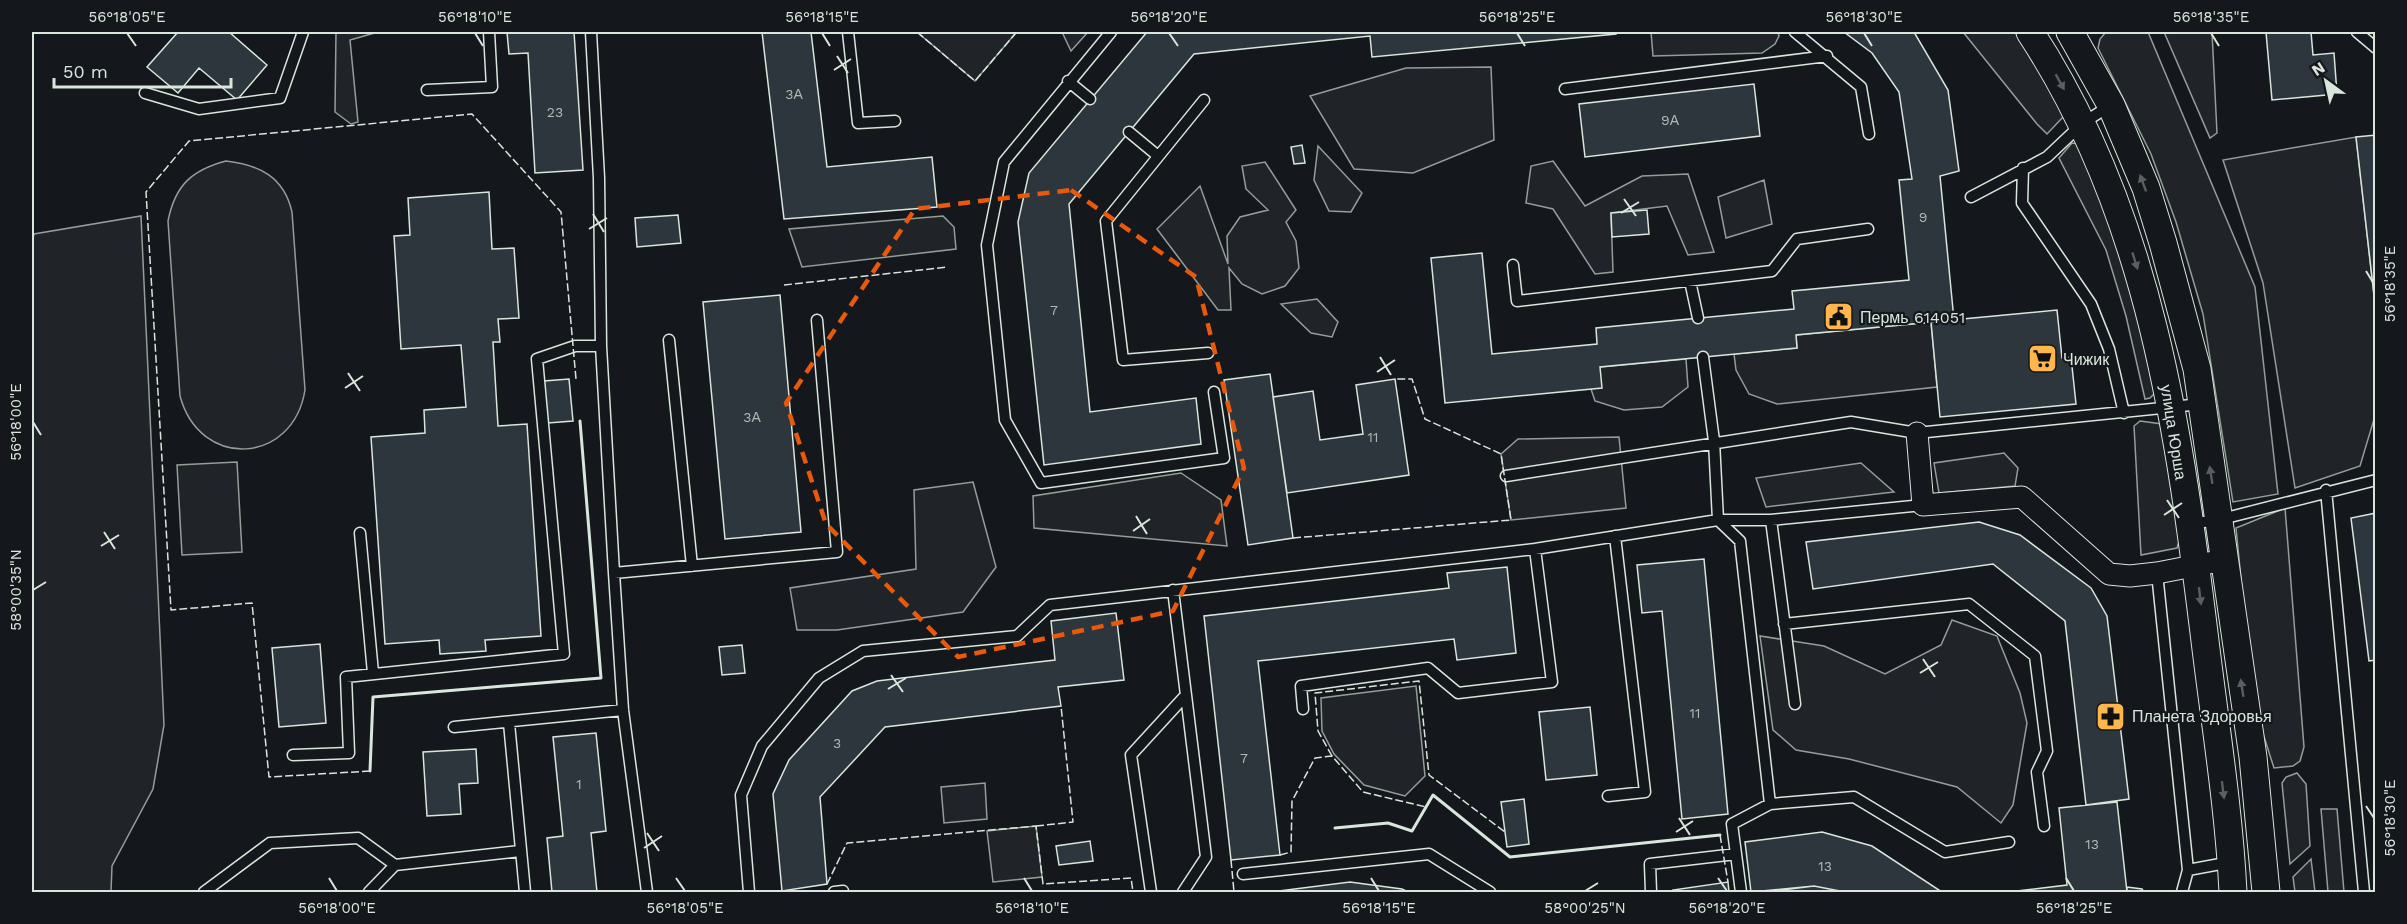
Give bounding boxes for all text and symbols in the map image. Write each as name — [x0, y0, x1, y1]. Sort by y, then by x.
text: 56°18'05"E — [88, 8, 166, 26]
text: 56°18'10"E — [438, 8, 512, 26]
text: 56°18'15"E — [785, 8, 859, 26]
text: 56°18'20"E — [1130, 8, 1208, 26]
text: 56°18'25"E — [1479, 8, 1555, 26]
text: 56°18'30"E — [1825, 8, 1903, 26]
text: 56°18'35"E — [2173, 8, 2249, 26]
scale bar — [54, 51, 231, 89]
north arrow — [2296, 51, 2356, 111]
text: N — [2308, 58, 2328, 80]
text: 50 m — [63, 61, 108, 82]
one-way arrow — [2055, 73, 2065, 90]
house number: 3А — [785, 86, 803, 102]
house number: 23 — [547, 104, 563, 120]
house number: 9А — [1661, 112, 1680, 128]
one-way arrow — [2138, 174, 2148, 192]
house number: 9 — [1919, 209, 1927, 225]
text: 56°18'35"E — [2381, 246, 2399, 322]
one-way arrow — [2131, 252, 2141, 270]
public building icon: Пермь 614051 — [1823, 301, 1855, 333]
house number: 7 — [1050, 302, 1058, 318]
place label: Пермь 614051 — [1860, 308, 1965, 327]
supermarket icon: Чижик — [2026, 343, 2058, 375]
place label: Чижик — [2063, 350, 2110, 369]
text: 56°18'00"E — [7, 383, 25, 461]
street label: улица Юрша — [2157, 383, 2190, 481]
house number: 3А — [743, 409, 761, 425]
house number: 11 — [1368, 429, 1378, 445]
one-way arrow — [2206, 465, 2215, 484]
text: 58°00'35"N — [7, 549, 25, 631]
one-way arrow — [2195, 587, 2204, 606]
one-way arrow — [2237, 679, 2246, 698]
pharmacy icon: Планета Здоровья — [2095, 700, 2127, 732]
house number: 11 — [1690, 705, 1700, 721]
place label: Планета Здоровья — [2132, 707, 2272, 726]
house number: 3 — [833, 735, 841, 751]
house number: 7 — [1240, 750, 1248, 766]
house number: 1 — [576, 776, 582, 792]
text: 56°18'30"E — [2381, 779, 2399, 857]
one-way arrow — [2218, 781, 2228, 800]
house number: 13 — [2085, 836, 2099, 852]
house number: 13 — [1818, 858, 1832, 874]
text: 56°18'00"E — [298, 899, 376, 917]
text: 56°18'05"E — [646, 899, 724, 917]
text: 56°18'10"E — [995, 899, 1069, 917]
text: 56°18'15"E — [1342, 899, 1416, 917]
text: 58°00'25"N — [1544, 899, 1626, 917]
text: 56°18'20"E — [1688, 899, 1766, 917]
text: 56°18'25"E — [2036, 899, 2112, 917]

